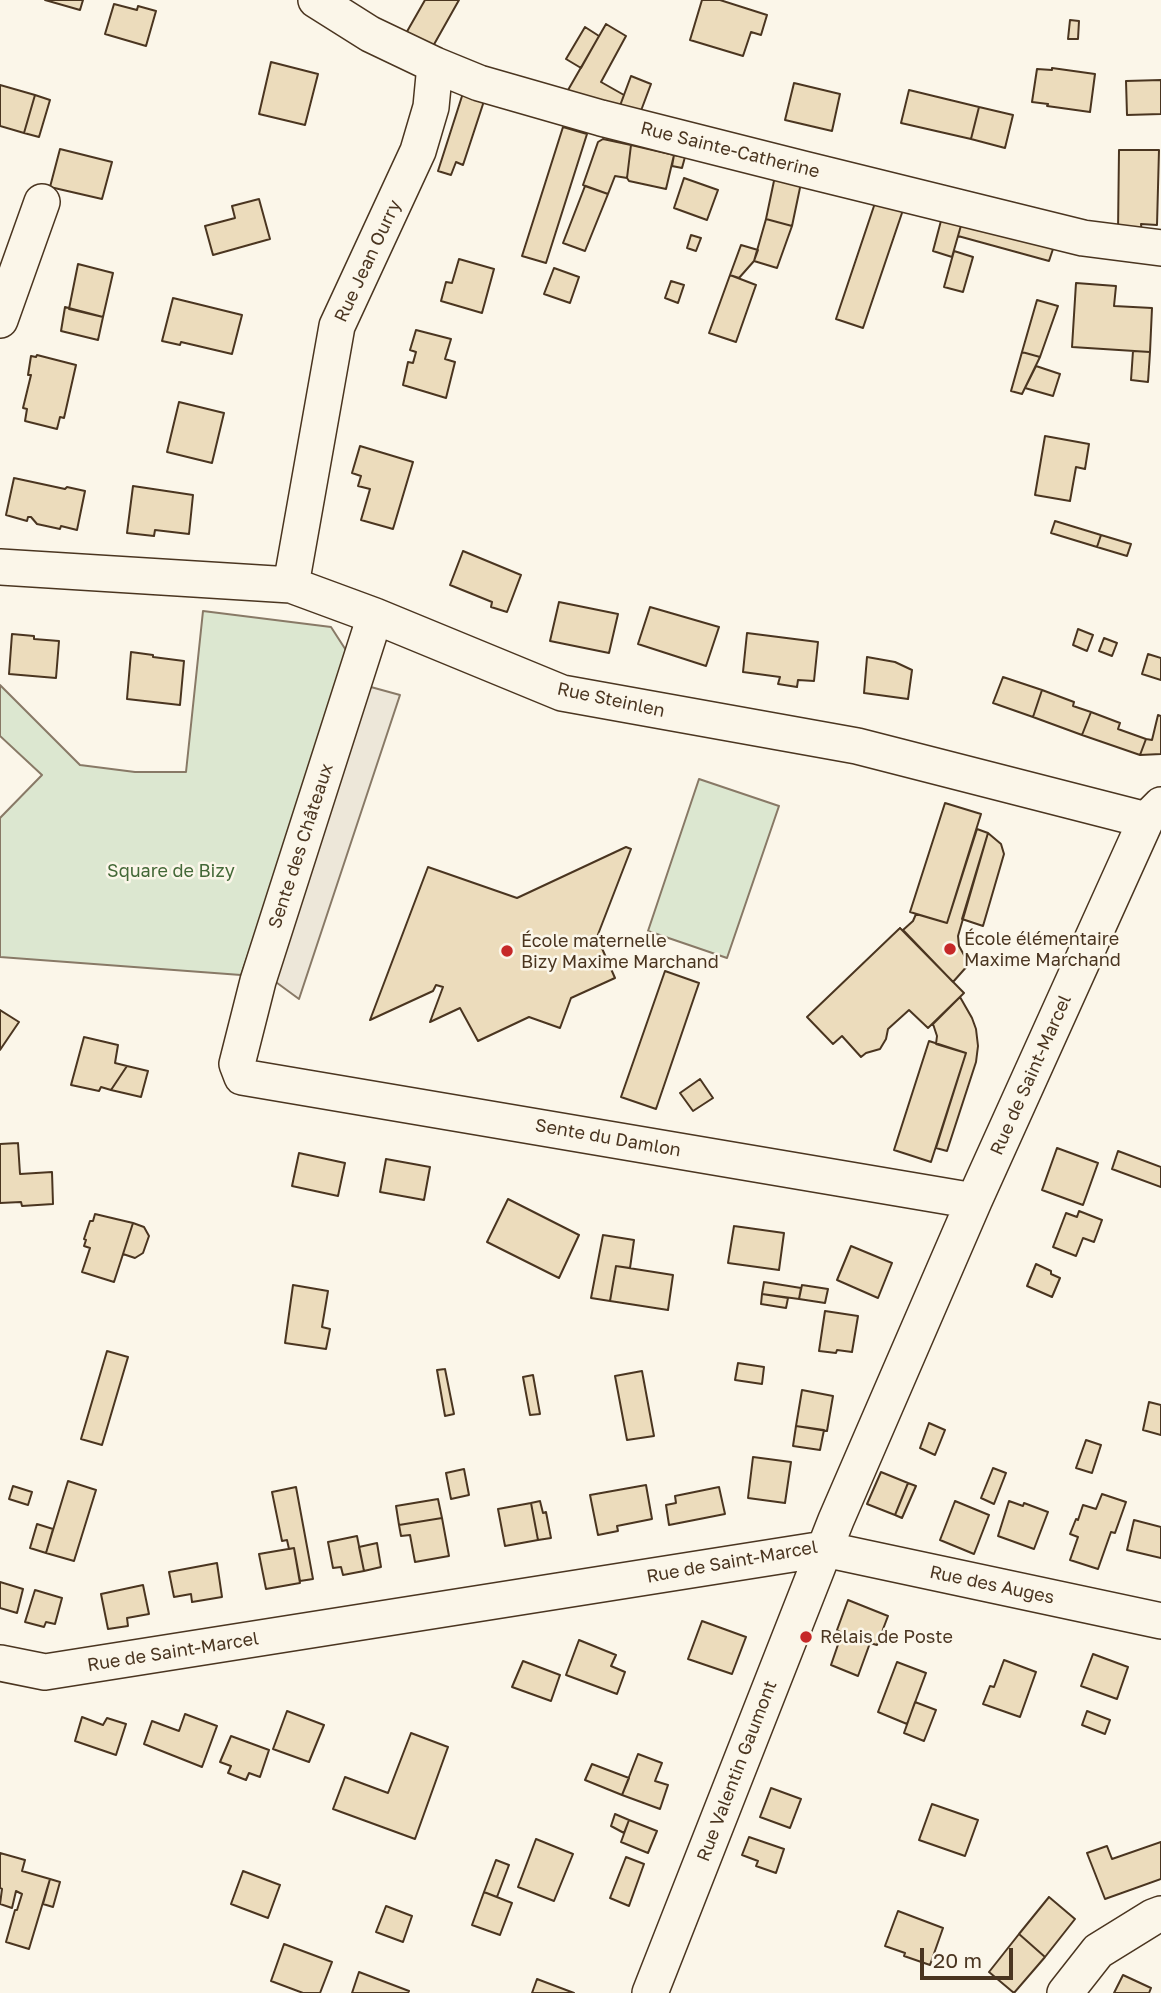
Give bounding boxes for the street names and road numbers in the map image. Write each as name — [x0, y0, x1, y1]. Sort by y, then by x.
street label: Rue Sainte-Catherine — [638, 117, 822, 183]
street label: Rue Jean Ourry — [330, 196, 406, 326]
street label: Rue Steinlen — [555, 678, 667, 722]
street label: Sente des Châteaux — [264, 761, 338, 931]
street label: Rue de Saint-Marcel — [986, 991, 1076, 1159]
street label: Sente du Damlon — [533, 1115, 683, 1161]
street label: Rue de Saint-Marcel — [645, 1536, 819, 1588]
street label: Rue des Auges — [928, 1561, 1056, 1609]
street label: Rue de Saint-Marcel — [86, 1628, 260, 1676]
street label: Rue Valentin Gaumont — [693, 1678, 781, 1864]

